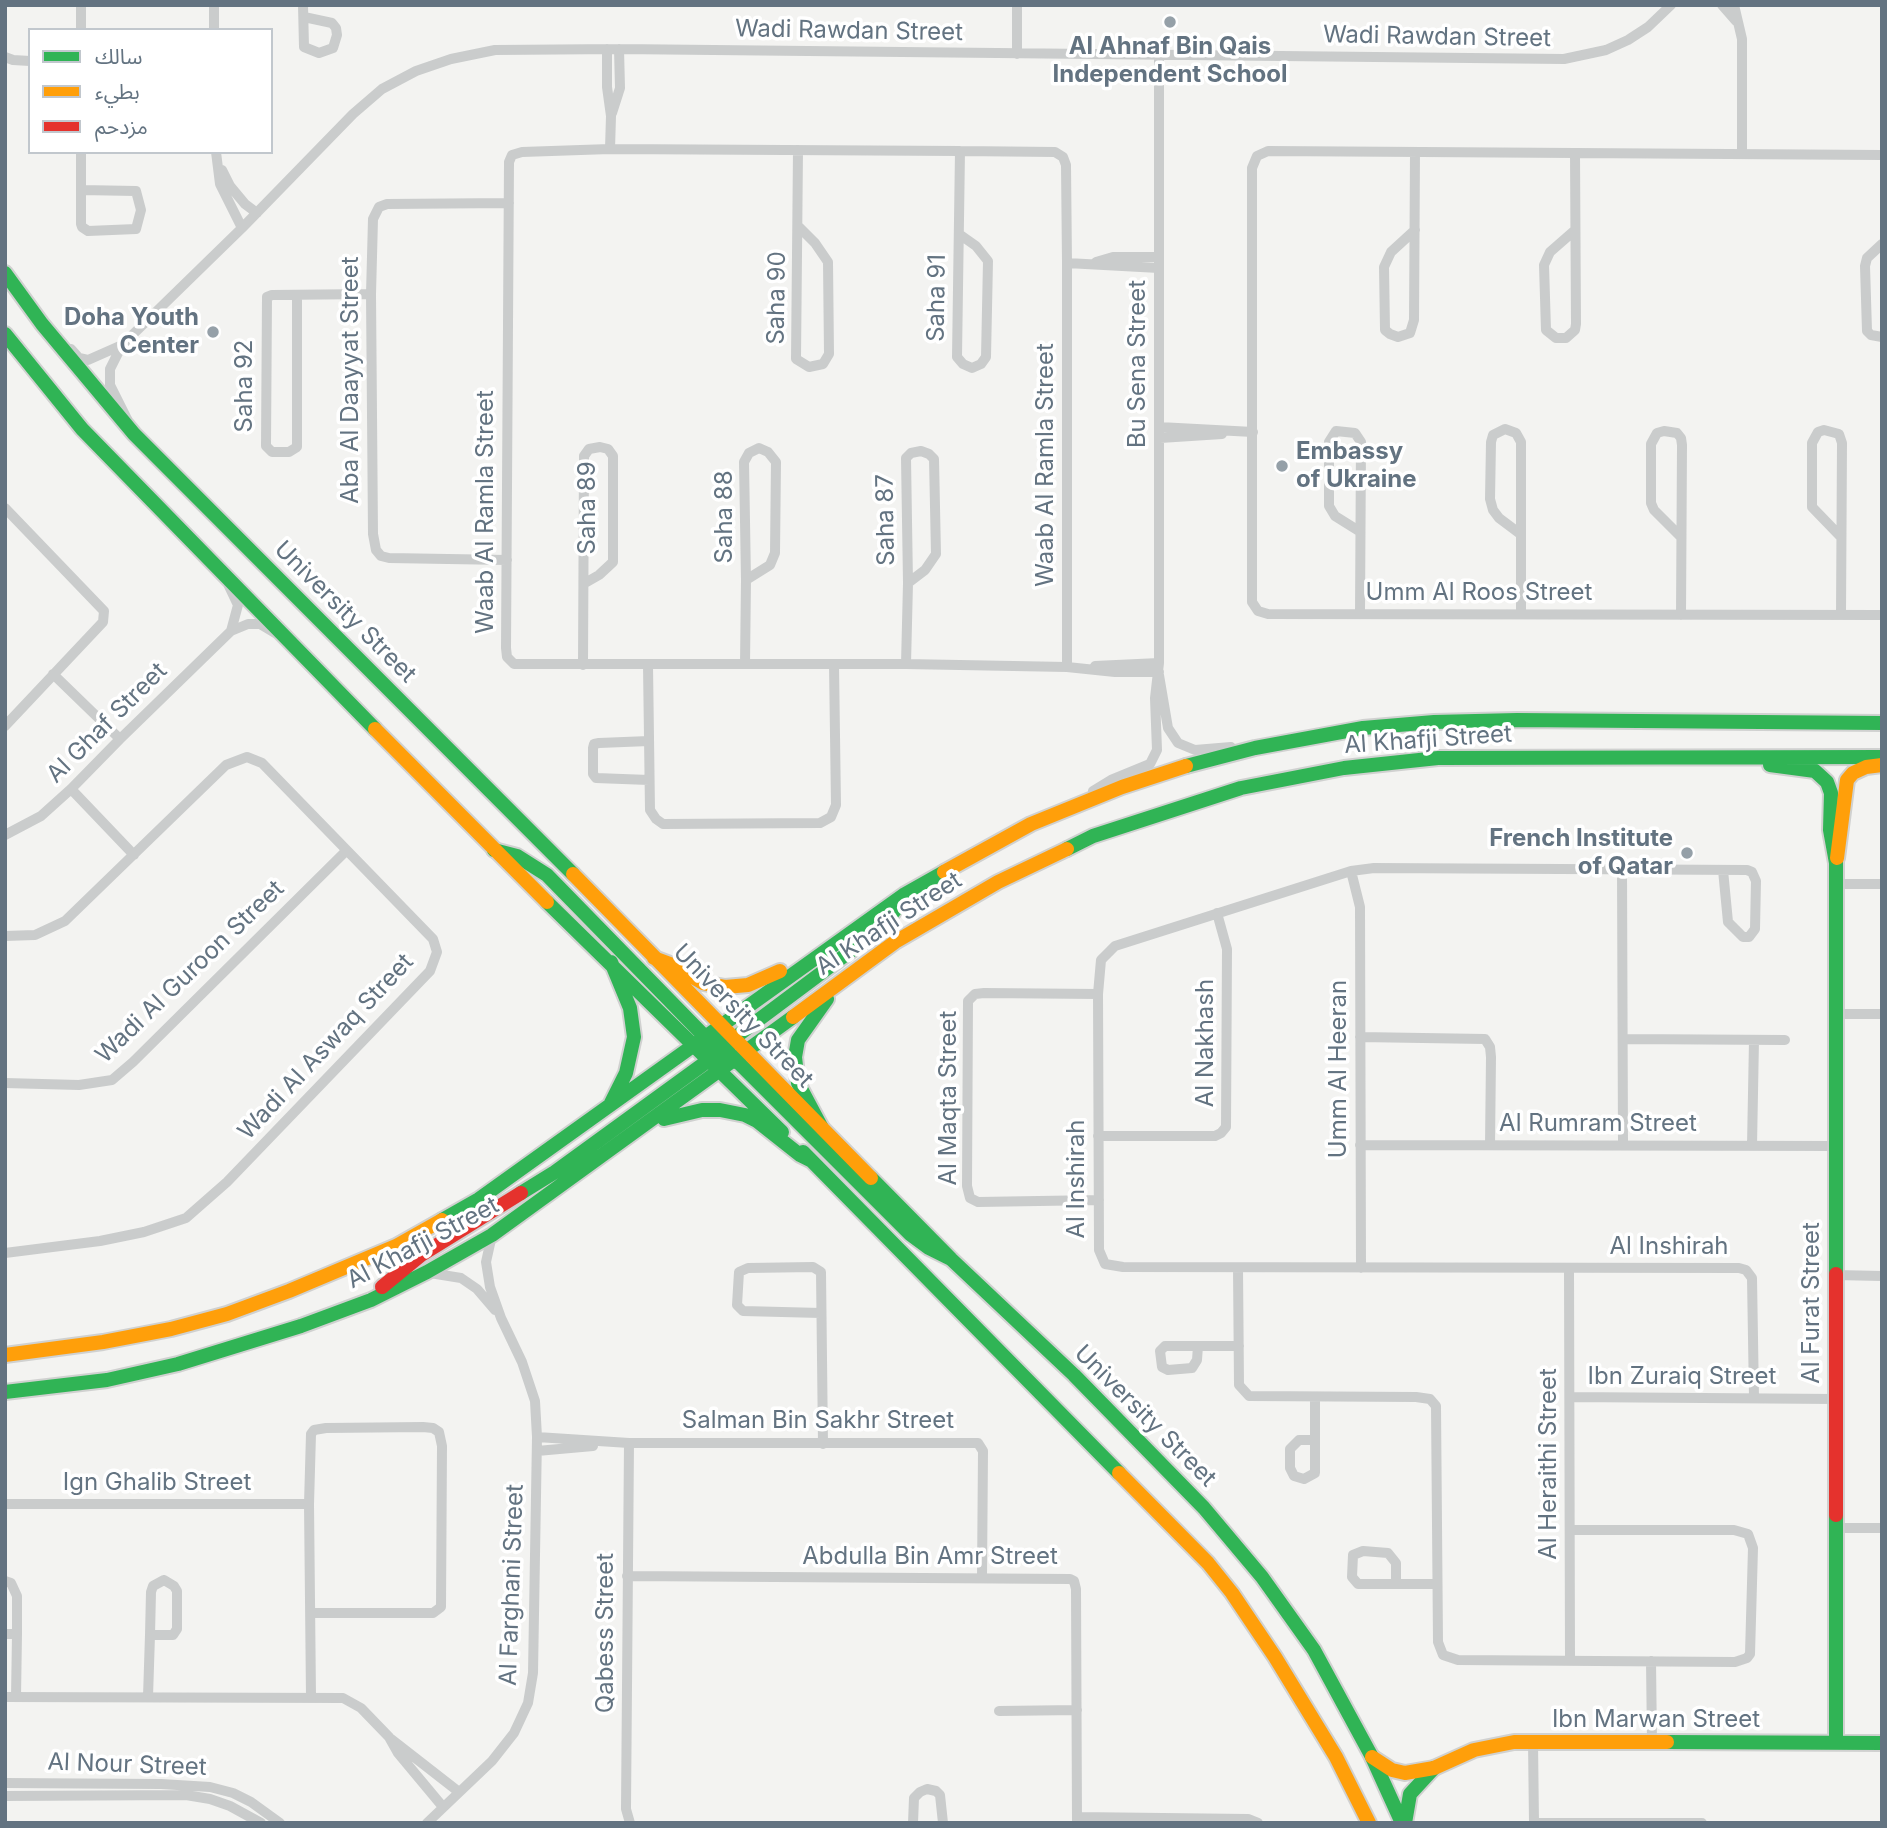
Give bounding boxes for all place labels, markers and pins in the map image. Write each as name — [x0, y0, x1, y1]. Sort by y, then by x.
marker: Al Ahnaf Bin Qais Independent School — [1162, 14, 1178, 30]
place label: Al Ahnaf Bin Qais Independent School — [1052, 33, 1288, 89]
place label: Doha Youth Center — [64, 304, 199, 360]
marker: Doha Youth Center — [205, 324, 221, 340]
place label: Embassy of Ukraine — [1296, 438, 1417, 494]
marker: Embassy of Ukraine — [1274, 458, 1290, 474]
place label: French Institute of Qatar — [1489, 825, 1673, 881]
marker: French Institute of Qatar — [1679, 845, 1695, 861]

